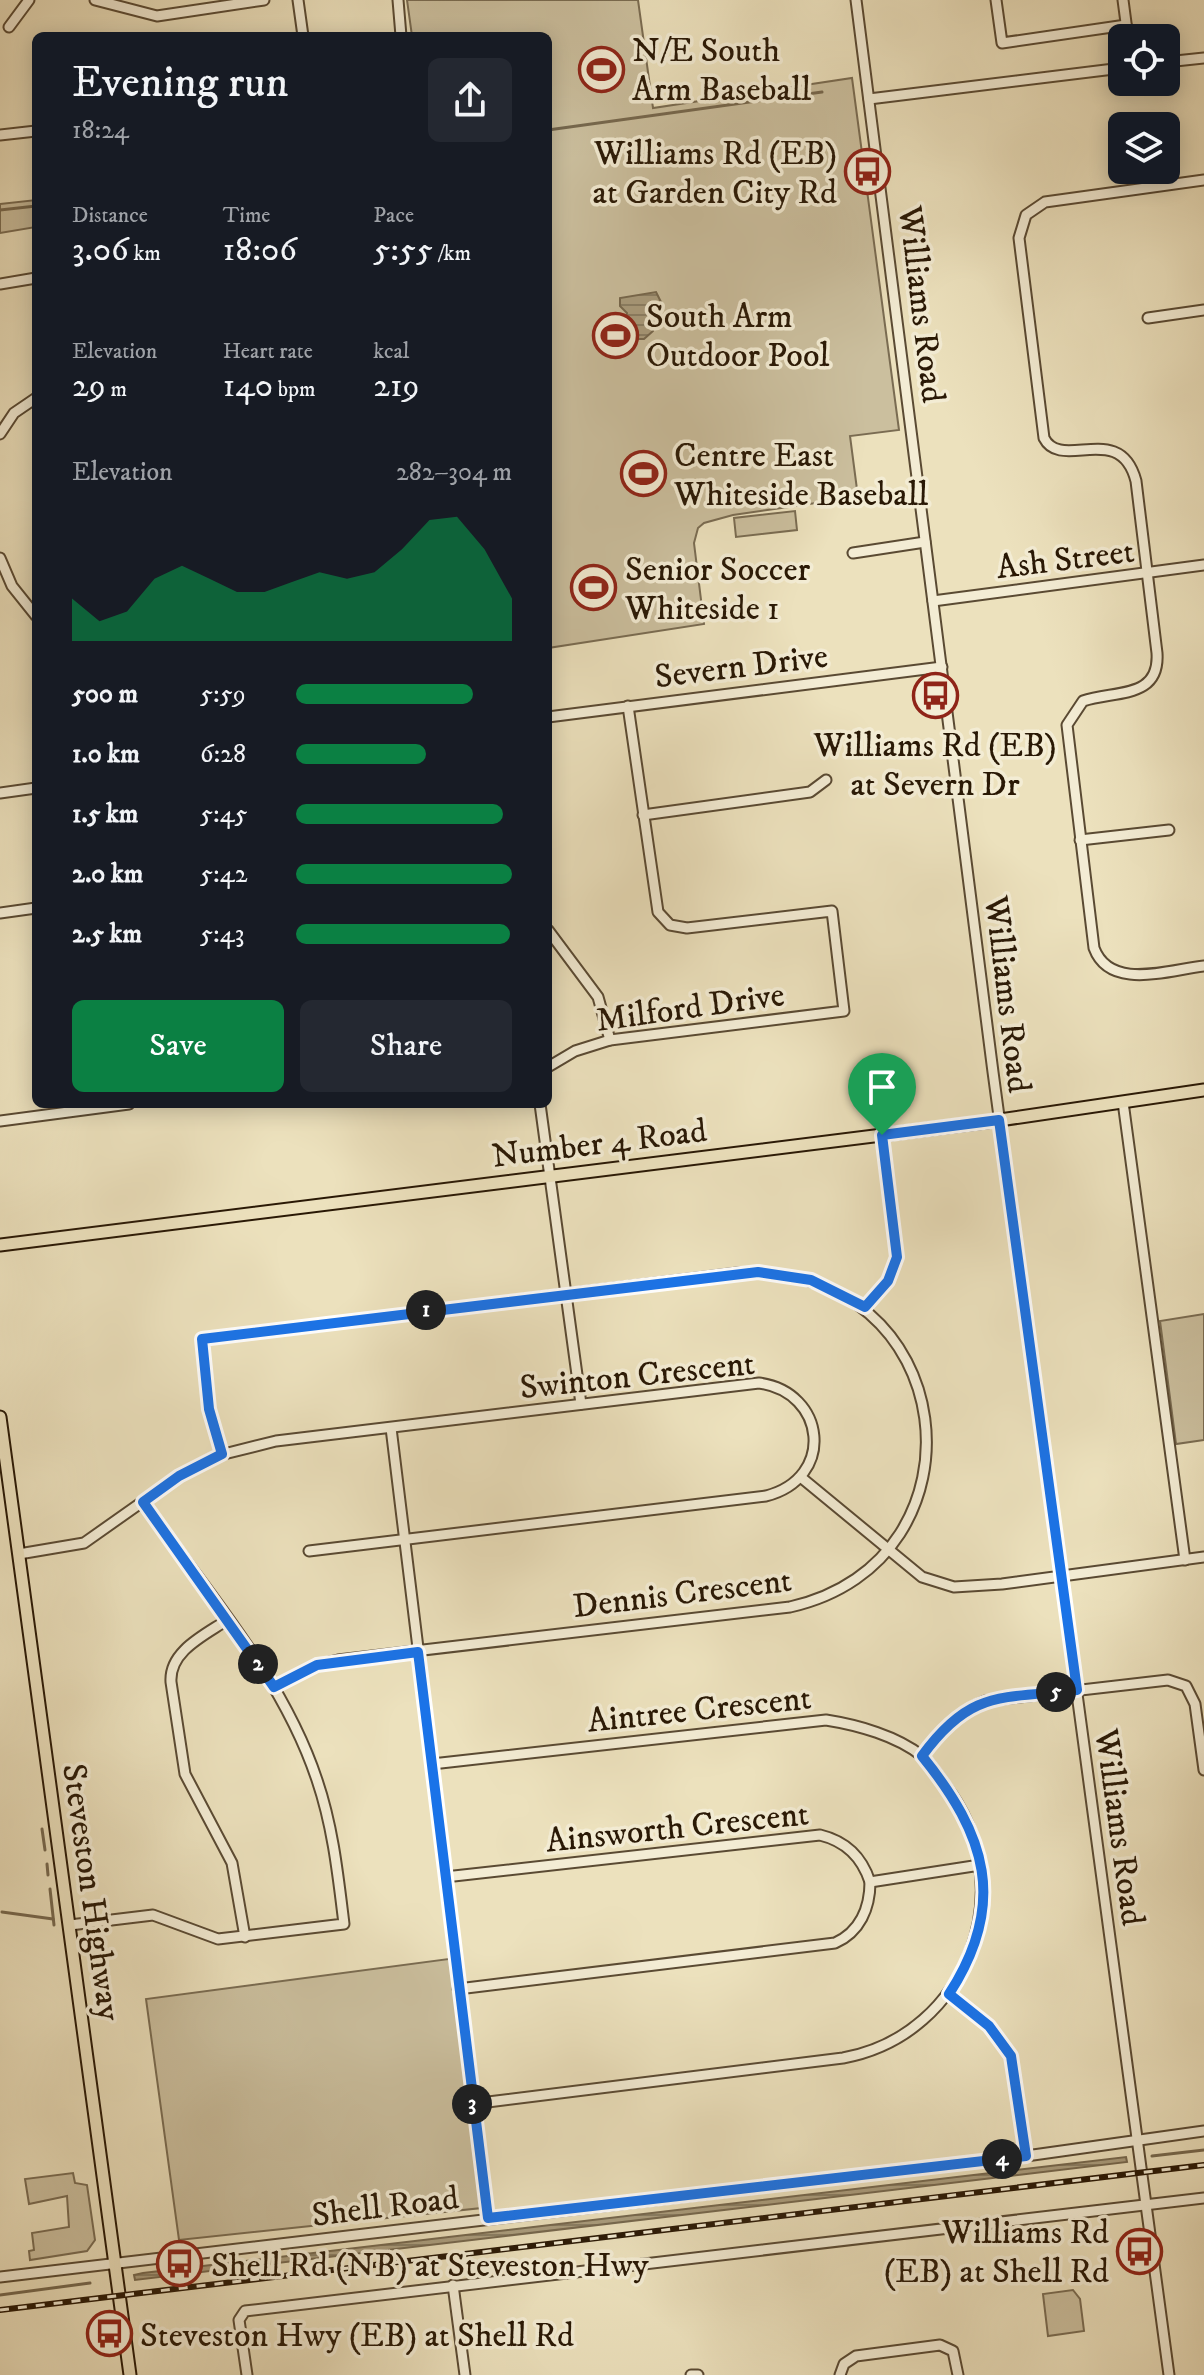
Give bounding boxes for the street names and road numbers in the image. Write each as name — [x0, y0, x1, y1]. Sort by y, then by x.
street label: Williams Road — [888, 202, 954, 405]
street label: Ash Street — [994, 531, 1137, 589]
street label: Severn Drive — [652, 636, 830, 698]
street label: Williams Road — [974, 892, 1040, 1095]
street label: Milford Drive — [593, 974, 787, 1042]
street label: Number 4 Road — [489, 1110, 709, 1178]
street label: Swinton Crescent — [518, 1343, 757, 1409]
street label: Dennis Crescent — [570, 1560, 794, 1628]
street label: Aintree Crescent — [585, 1677, 813, 1743]
street label: Williams Road — [1084, 1725, 1154, 1928]
street label: Steveston Highway — [52, 1761, 130, 2024]
street label: Ainsworth Crescent — [544, 1793, 811, 1863]
street label: Shell Road — [309, 2177, 461, 2237]

